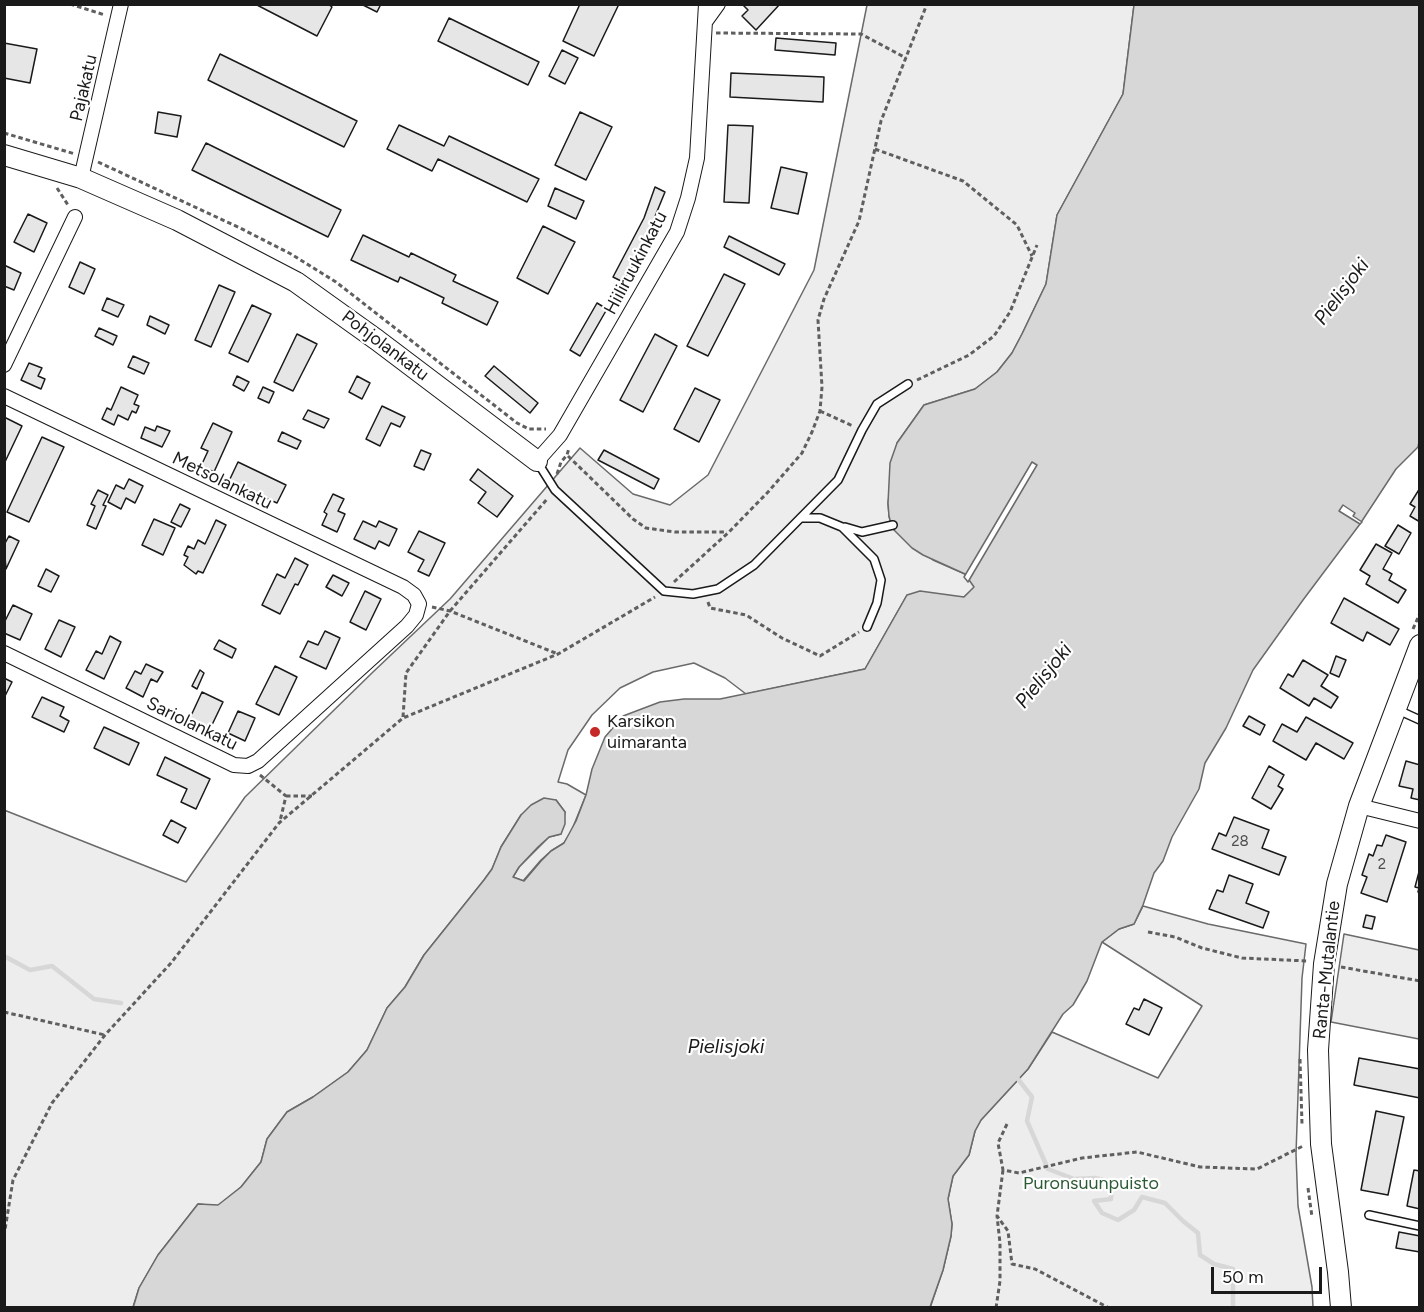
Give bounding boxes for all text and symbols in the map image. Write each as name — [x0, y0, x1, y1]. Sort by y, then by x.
street label: Pajakatu — [66, 52, 102, 124]
street label: Hiiliruukinkatu — [600, 208, 672, 318]
water label: Pielisjoki — [1309, 254, 1375, 330]
street label: Pohjolankatu — [337, 306, 433, 386]
street label: Metsolankatu — [169, 448, 275, 514]
water label: Pielisjoki — [1011, 639, 1077, 713]
street label: Sariolankatu — [143, 693, 241, 755]
place label: Karsikon uimaranta — [607, 711, 687, 754]
marker: Karsikon uimaranta — [588, 725, 602, 739]
house number: 28 — [1231, 833, 1249, 851]
house number: 2 — [1378, 856, 1386, 874]
street label: Ranta-Mutalantie — [1309, 900, 1345, 1040]
water label: Pielisjoki — [688, 1035, 764, 1059]
park label: Puronsuunpuisto — [1023, 1173, 1159, 1195]
scale bar — [1214, 1255, 1325, 1293]
text: 50 m — [1222, 1266, 1264, 1288]

